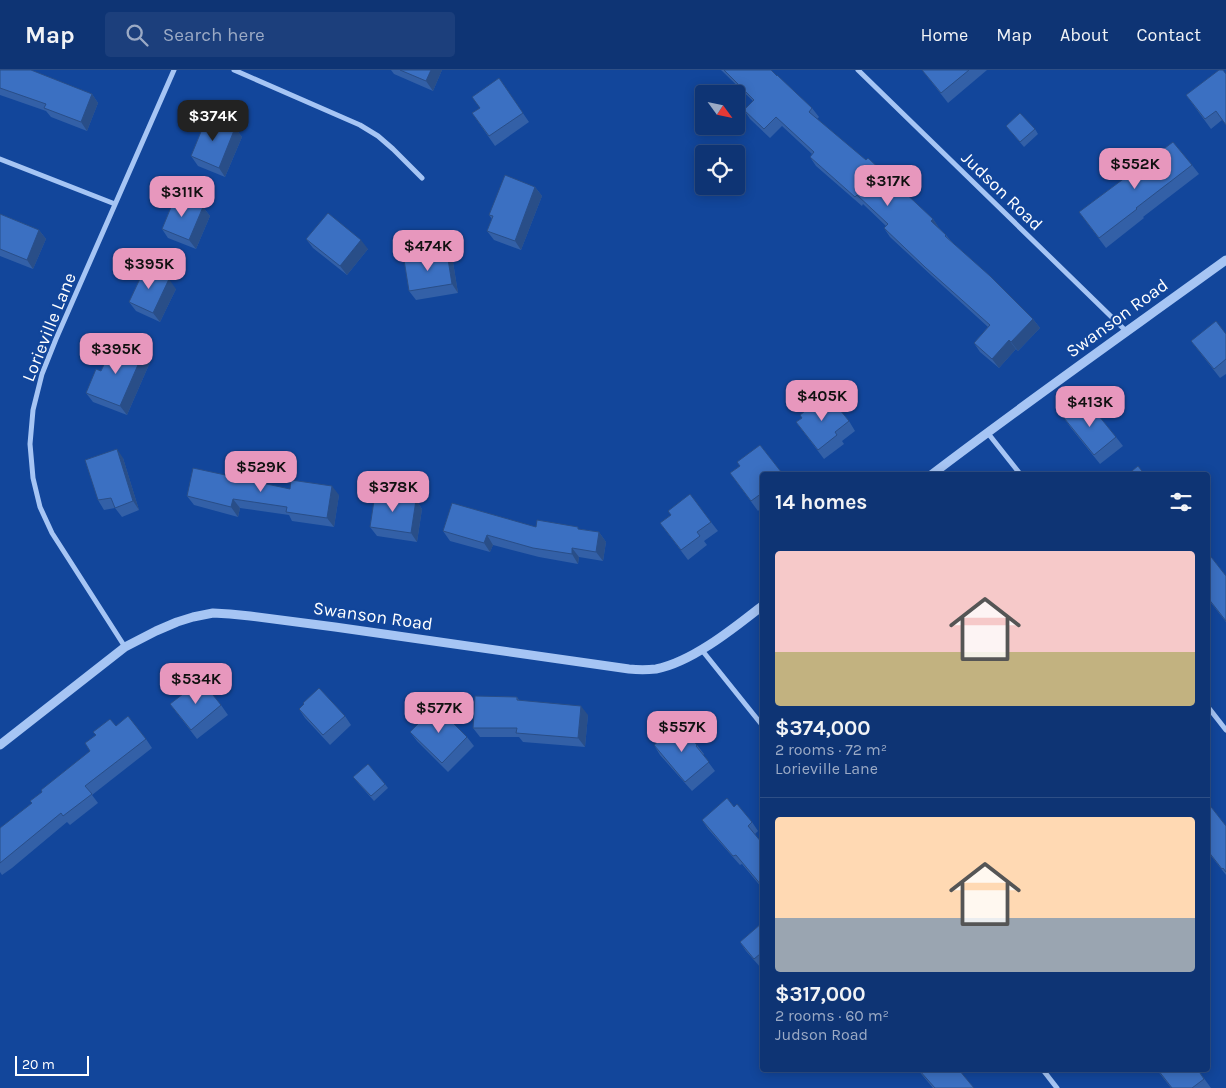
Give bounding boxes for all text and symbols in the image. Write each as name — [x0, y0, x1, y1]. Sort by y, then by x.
search box — [105, 12, 455, 57]
text: Map — [25, 21, 75, 49]
icon: search — [123, 21, 151, 49]
text: Search here — [163, 24, 265, 46]
text: Home — [920, 24, 968, 46]
text: Map — [996, 24, 1032, 46]
text: About — [1060, 24, 1109, 46]
text: Contact — [1137, 24, 1201, 46]
north arrow — [695, 85, 745, 135]
map controls — [695, 85, 745, 195]
pin: $374K — [178, 100, 248, 142]
text: $374K — [189, 106, 237, 125]
button: locate — [695, 145, 745, 195]
street label: Judson Road — [957, 147, 1047, 235]
pin: $552K — [1100, 148, 1170, 190]
text: $552K — [1110, 154, 1160, 173]
pin: $317K — [853, 164, 923, 207]
text: $317K — [865, 171, 911, 190]
pin: $311K — [147, 176, 217, 218]
text: $311K — [161, 182, 203, 201]
pin: $474K — [393, 230, 463, 272]
text: $474K — [404, 236, 452, 255]
pin: $395K — [114, 248, 184, 290]
text: $395K — [124, 254, 174, 273]
street label: Lorieville Lane — [17, 269, 81, 385]
street label: Swanson Road — [1062, 274, 1172, 362]
pin: $395K — [81, 332, 151, 375]
text: $395K — [91, 339, 141, 358]
pin: $405K — [787, 380, 857, 422]
text: $405K — [797, 386, 847, 405]
pin: $413K — [1055, 386, 1125, 428]
text: $413K — [1067, 392, 1113, 411]
pin: $529K — [226, 450, 296, 493]
text: $529K — [236, 457, 286, 476]
pin: $378K — [358, 470, 428, 513]
text: $378K — [368, 477, 418, 496]
icon: filters — [1167, 488, 1195, 516]
text: 14 homes — [775, 490, 867, 514]
icon: home — [940, 584, 1030, 674]
street label: Swanson Road — [312, 597, 434, 635]
pin: $534K — [161, 662, 231, 705]
text: $534K — [171, 669, 221, 688]
pin: $577K — [404, 692, 474, 734]
text: $577K — [416, 698, 462, 717]
pin: $557K — [647, 710, 717, 753]
text: $374,000 — [775, 716, 871, 740]
text: $557K — [658, 717, 706, 736]
text: 2 rooms · 72 m² — [775, 740, 887, 759]
text: Lorieville Lane — [775, 759, 878, 778]
icon: home — [940, 849, 1030, 939]
text: $317,000 — [775, 982, 866, 1006]
text: 2 rooms · 60 m² — [775, 1006, 889, 1025]
text: Judson Road — [775, 1025, 868, 1044]
scale bar — [15, 1053, 89, 1076]
text: 20 m — [22, 1056, 55, 1073]

